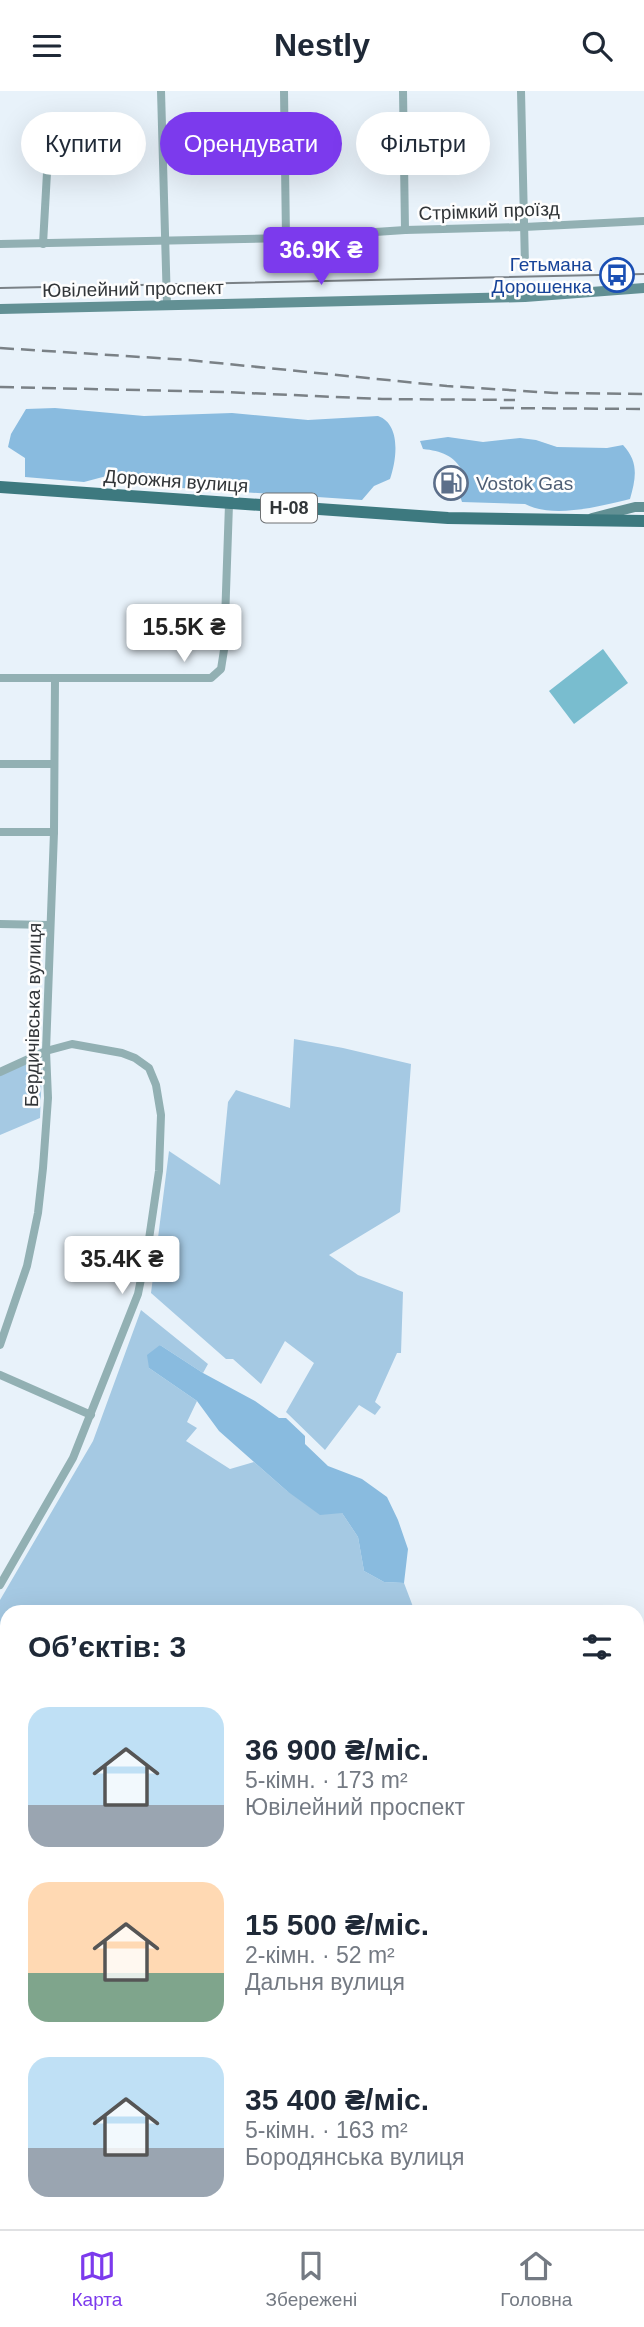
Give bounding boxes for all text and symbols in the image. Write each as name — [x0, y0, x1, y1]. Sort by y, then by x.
icon: menu — [28, 27, 66, 65]
text: Nestly — [274, 27, 370, 63]
icon: search — [578, 27, 616, 65]
chip: Купити — [21, 112, 146, 175]
chip: Орендувати — [160, 112, 342, 175]
chip: Фільтри — [356, 112, 490, 175]
street label: Стрімкий проїзд — [418, 198, 560, 224]
pin: 36.9K ₴ — [256, 227, 386, 287]
text: 36.9K ₴ — [279, 237, 363, 263]
place label: Гетьмана Дорошенка — [492, 254, 592, 297]
bus stop icon: Гетьмана Дорошенка — [598, 256, 636, 294]
street label: Ювілейний проспект — [42, 277, 224, 301]
fuel station icon: Vostok Gas — [432, 464, 470, 502]
street label: Дорожня вулиця — [103, 465, 249, 497]
place label: Vostok Gas — [476, 473, 573, 494]
road number: Н-08 — [261, 493, 317, 523]
pin: 15.5K ₴ — [119, 605, 249, 664]
text: 15.5K ₴ — [142, 614, 226, 640]
street label: Бердичівська вулиця — [21, 923, 45, 1107]
pin: 35.4K ₴ — [57, 1237, 187, 1296]
text: 35.4K ₴ — [80, 1246, 164, 1272]
icon: filters — [578, 1628, 616, 1666]
text: Об’єктів: 3 — [28, 1630, 186, 1663]
text: 36 900 ₴/міс. — [245, 1733, 429, 1766]
icon: home — [84, 1735, 168, 1819]
text: 5-кімн. · 173 m² — [245, 1767, 408, 1793]
text: Ювілейний проспект — [245, 1794, 465, 1820]
text: 15 500 ₴/міс. — [245, 1908, 429, 1941]
icon: home — [84, 1910, 168, 1994]
text: 2-кімн. · 52 m² — [245, 1942, 395, 1968]
text: Дальня вулиця — [245, 1969, 405, 1995]
text: 35 400 ₴/міс. — [245, 2083, 429, 2116]
icon: home — [84, 2085, 168, 2169]
text: 5-кімн. · 163 m² — [245, 2117, 408, 2143]
text: Бородянська вулиця — [245, 2144, 464, 2170]
tab: Карта — [72, 2247, 122, 2311]
tab: Збережені — [266, 2247, 357, 2311]
tab: Головна — [500, 2247, 572, 2311]

